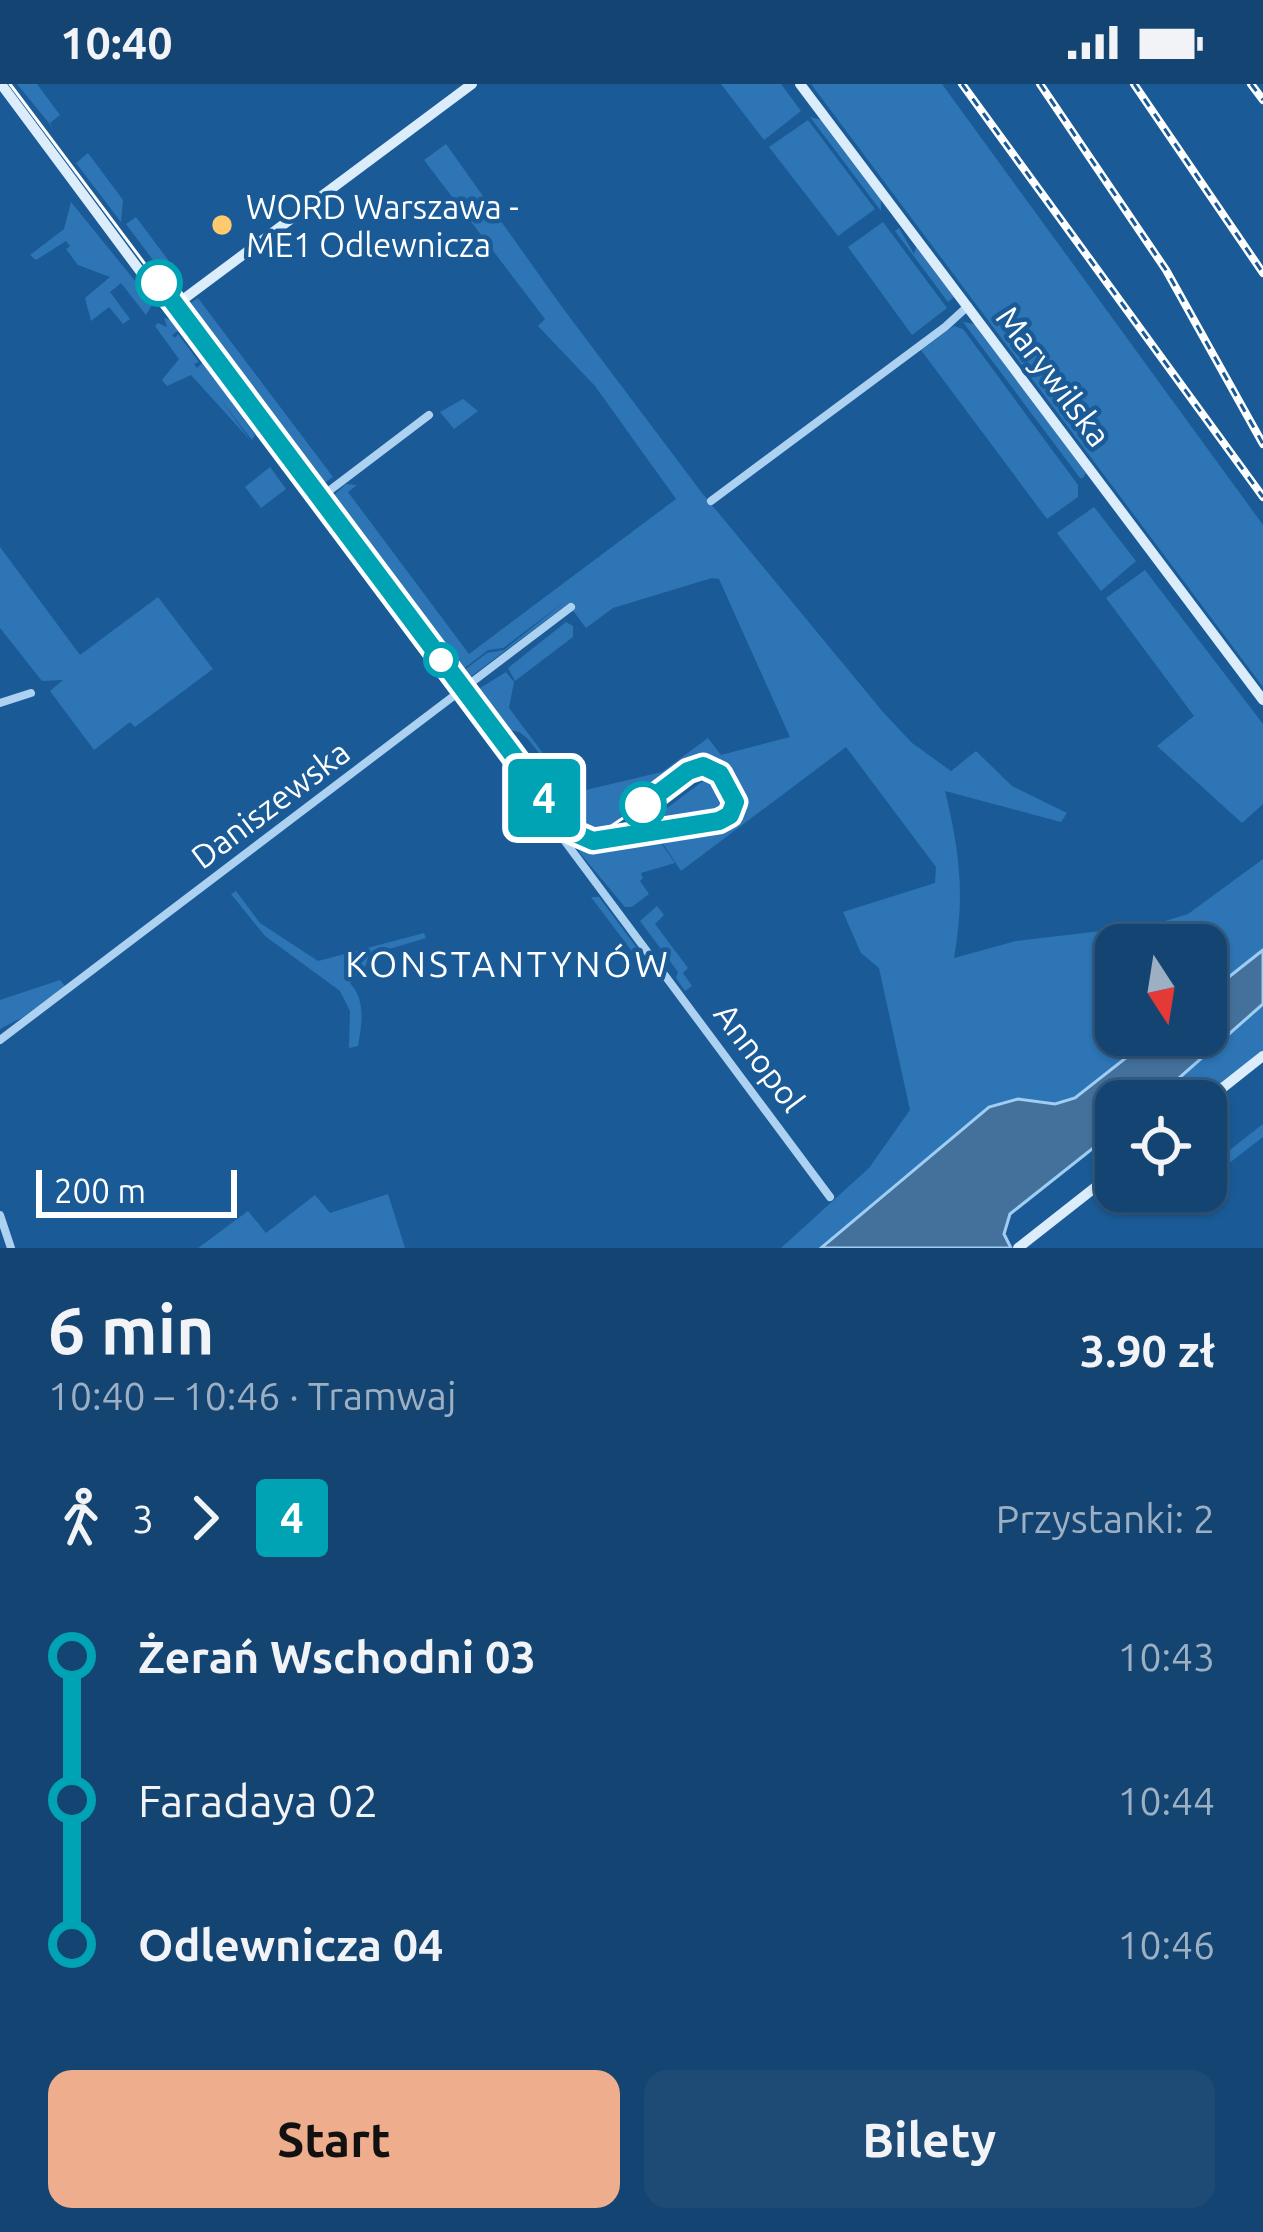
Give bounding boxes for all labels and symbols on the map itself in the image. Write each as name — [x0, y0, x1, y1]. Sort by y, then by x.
place label: WORD Warszawa - ME1 Odlewnicza — [246, 188, 519, 263]
marker: WORD Warszawa - ME1 Odlewnicza — [209, 212, 235, 238]
unlabelled marker — [137, 261, 181, 305]
street label: Marywilska — [989, 299, 1119, 453]
unlabelled marker — [425, 644, 457, 676]
street label: Daniszewska — [184, 733, 356, 875]
line badge: 4 — [505, 759, 583, 837]
unlabelled marker — [621, 783, 665, 827]
north arrow — [1095, 924, 1227, 1056]
district label: KONSTANTYNÓW — [345, 943, 671, 984]
street label: Annopol — [707, 996, 813, 1118]
scale bar — [36, 1164, 237, 1217]

